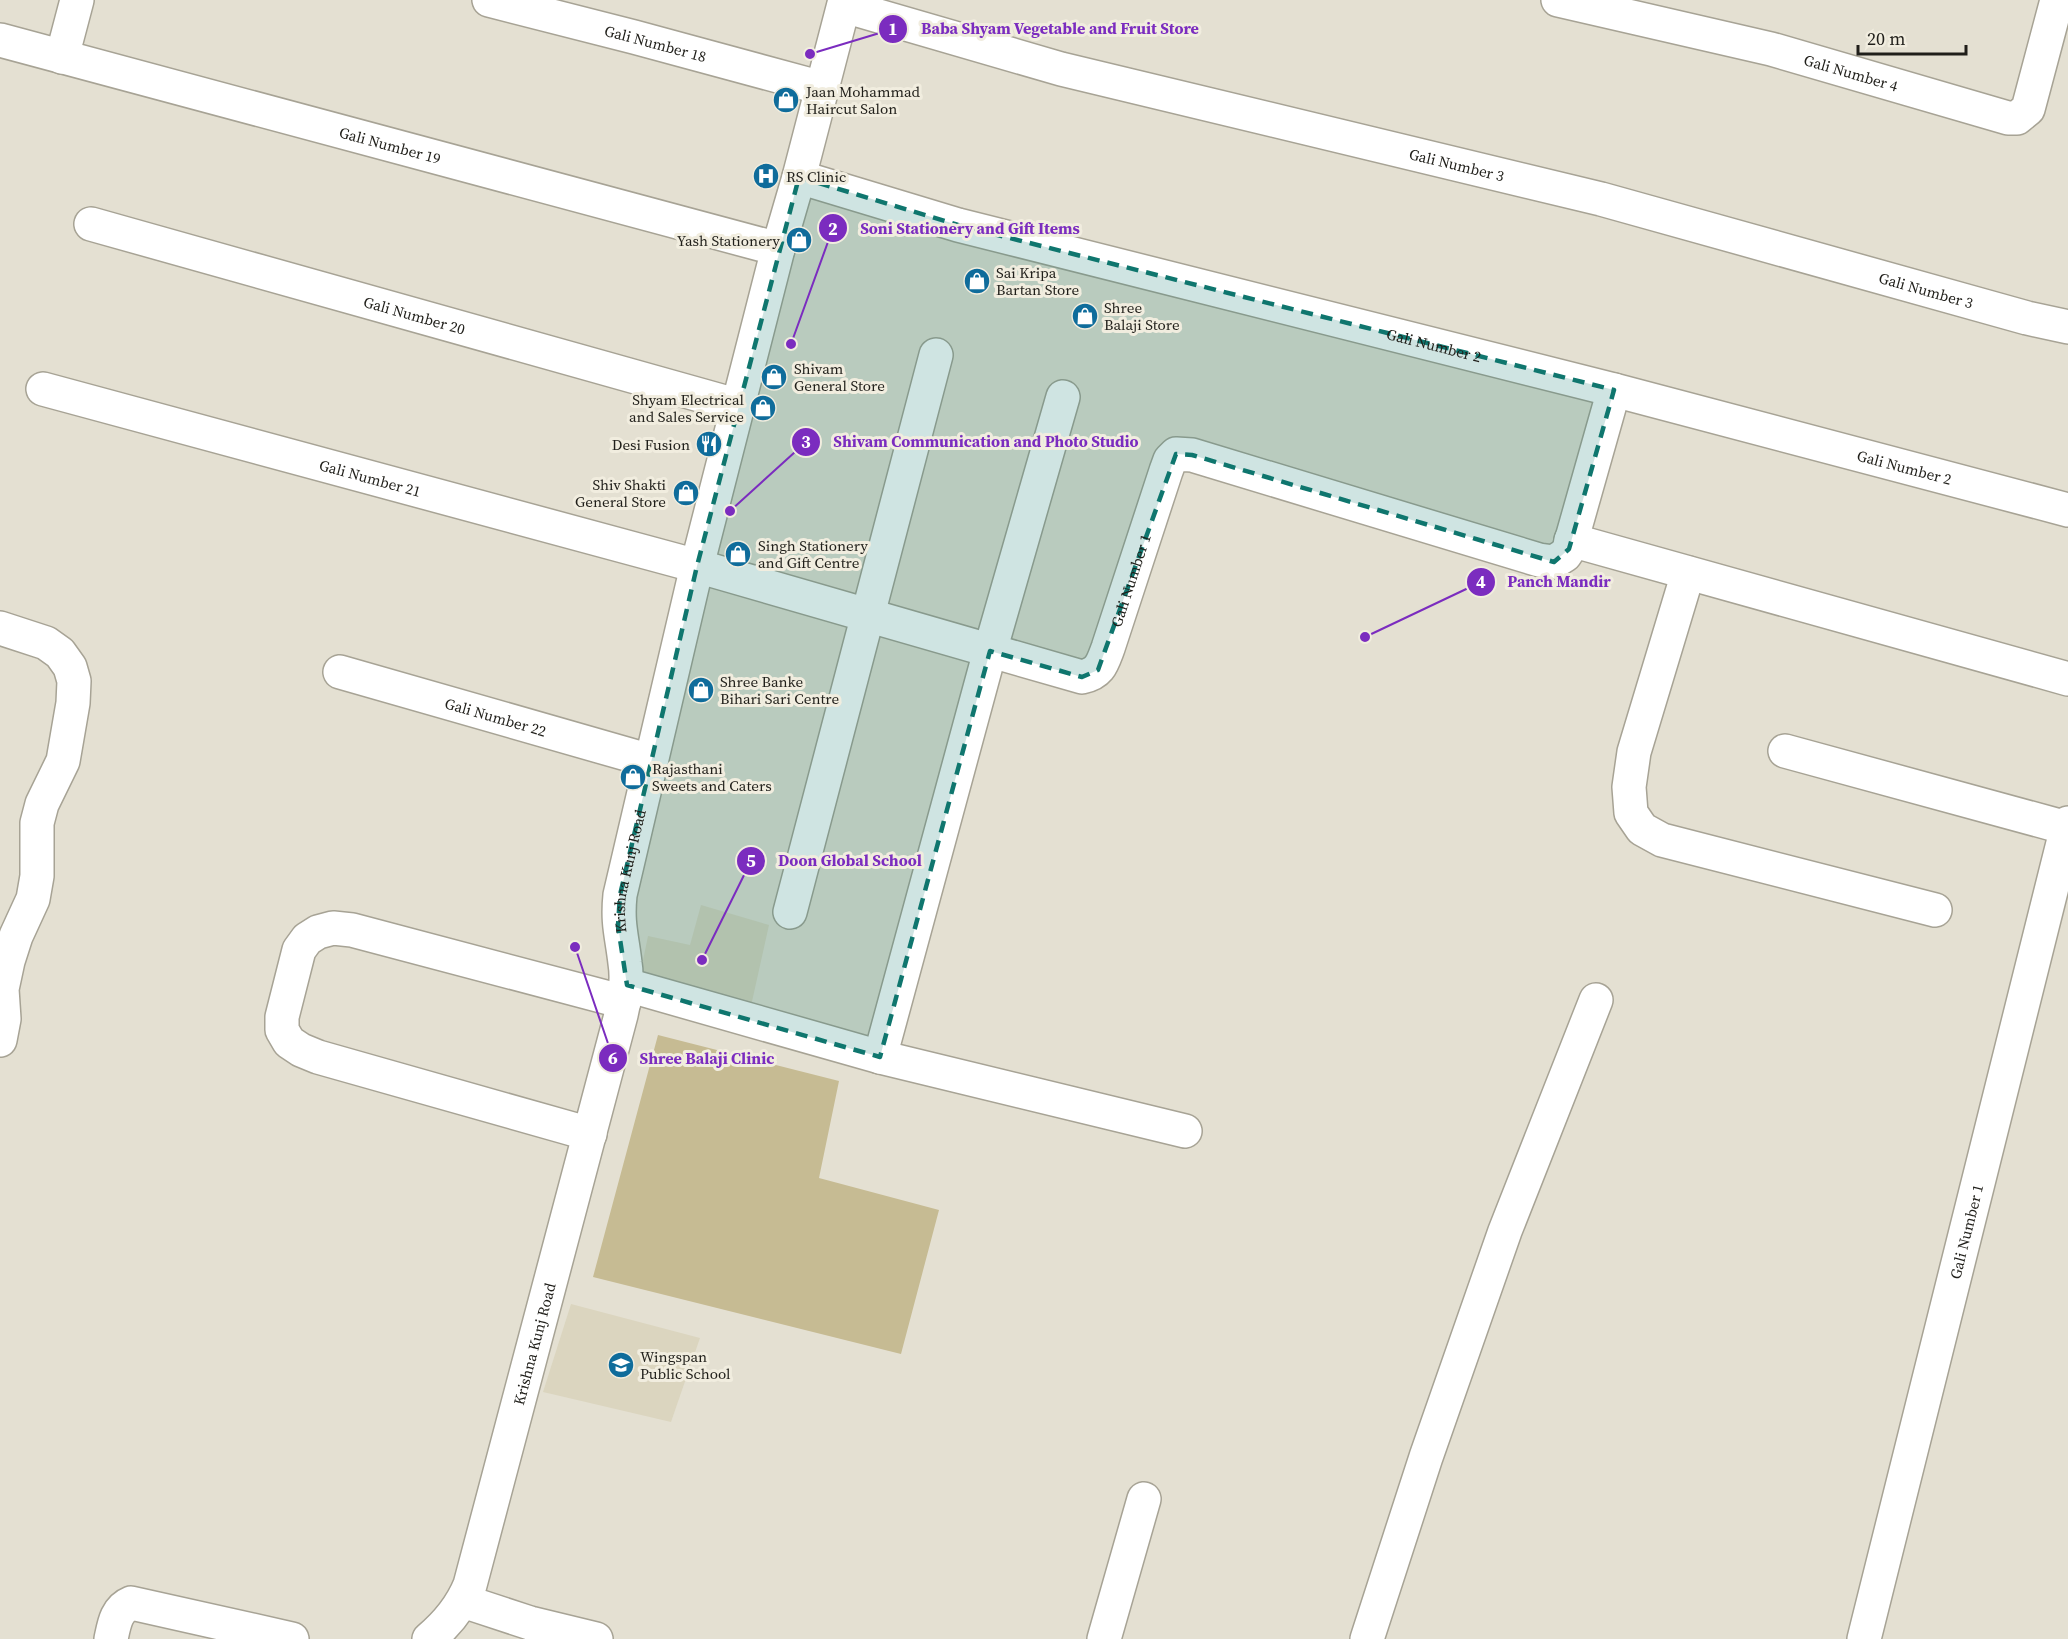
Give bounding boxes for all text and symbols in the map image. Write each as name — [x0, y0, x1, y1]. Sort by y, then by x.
callout: Baba Shyam Vegetable and Fruit Store — [878, 12, 1211, 46]
text: 1 — [888, 16, 898, 41]
text: Baba Shyam Vegetable and Fruit Store — [921, 17, 1199, 39]
scale bar — [1858, 18, 1966, 56]
street label: Gali Number 18 — [602, 19, 709, 67]
text: 20 m — [1867, 26, 1905, 51]
street label: Gali Number 4 — [1802, 49, 1901, 96]
place label: Jaan Mohammad Haircut Salon — [805, 81, 921, 119]
shop icon: Jaan Mohammad Haircut Salon — [771, 85, 801, 115]
street label: Gali Number 19 — [337, 121, 443, 169]
street label: Gali Number 3 — [1407, 143, 1506, 186]
hospital icon: RS Clinic — [751, 161, 781, 191]
place label: RS Clinic — [786, 166, 846, 187]
callout: Soni Stationery and Gift Items — [818, 211, 1091, 245]
text: 2 — [828, 216, 838, 241]
text: Soni Stationery and Gift Items — [860, 217, 1080, 239]
shop icon: Yash Stationery — [784, 225, 814, 255]
place label: Yash Stationery — [677, 230, 780, 251]
place label: Sai Kripa Bartan Store — [996, 262, 1079, 300]
shop icon: Sai Kripa Bartan Store — [962, 266, 992, 296]
street label: Gali Number 3 — [1877, 267, 1976, 313]
street label: Gali Number 20 — [361, 291, 468, 339]
place label: Shree Balaji Store — [1104, 297, 1180, 335]
shop icon: Shree Balaji Store — [1070, 301, 1100, 331]
street label: Gali Number 2 — [1384, 323, 1484, 367]
place label: Shivam General Store — [794, 358, 885, 396]
shop icon: Shivam General Store — [759, 362, 789, 392]
place label: Shyam Electrical and Sales Service — [629, 389, 745, 427]
shop icon: Shyam Electrical and Sales Service — [748, 393, 778, 423]
callout: Shivam Communication and Photo Studio — [791, 425, 1150, 459]
restaurant icon: Desi Fusion — [694, 429, 724, 459]
text: 3 — [801, 429, 811, 454]
text: Shivam Communication and Photo Studio — [833, 430, 1139, 452]
place label: Desi Fusion — [612, 434, 690, 455]
street label: Gali Number 2 — [1855, 444, 1954, 489]
street label: Gali Number 21 — [317, 454, 423, 501]
place label: Shiv Shakti General Store — [575, 474, 666, 512]
shop icon: Shiv Shakti General Store — [671, 478, 701, 508]
street label: Gali Number 1 — [1105, 531, 1155, 630]
place label: Singh Stationery and Gift Centre — [758, 535, 868, 573]
shop icon: Singh Stationery and Gift Centre — [723, 539, 753, 569]
callout: Panch Mandir — [1466, 565, 1623, 599]
text: 4 — [1476, 569, 1486, 594]
text: Panch Mandir — [1507, 570, 1611, 592]
place label: Shree Banke Bihari Sari Centre — [720, 671, 840, 709]
shop icon: Shree Banke Bihari Sari Centre — [686, 675, 716, 705]
street label: Gali Number 22 — [443, 692, 549, 741]
place label: Rajasthani Sweets and Caters — [652, 758, 772, 796]
shop icon: Rajasthani Sweets and Caters — [618, 762, 648, 792]
street label: Krishna Kunj Road — [609, 807, 650, 934]
callout: Doon Global School — [736, 844, 934, 878]
text: 5 — [746, 848, 756, 873]
text: Doon Global School — [778, 849, 922, 871]
callout: Shree Balaji Clinic — [598, 1041, 786, 1075]
text: 6 — [608, 1045, 618, 1070]
text: Shree Balaji Clinic — [640, 1047, 774, 1069]
street label: Gali Number 1 — [1944, 1182, 1988, 1281]
street label: Krishna Kunj Road — [508, 1280, 560, 1407]
place label: Wingspan Public School — [640, 1346, 731, 1384]
school or university icon: Wingspan Public School — [606, 1350, 636, 1380]

